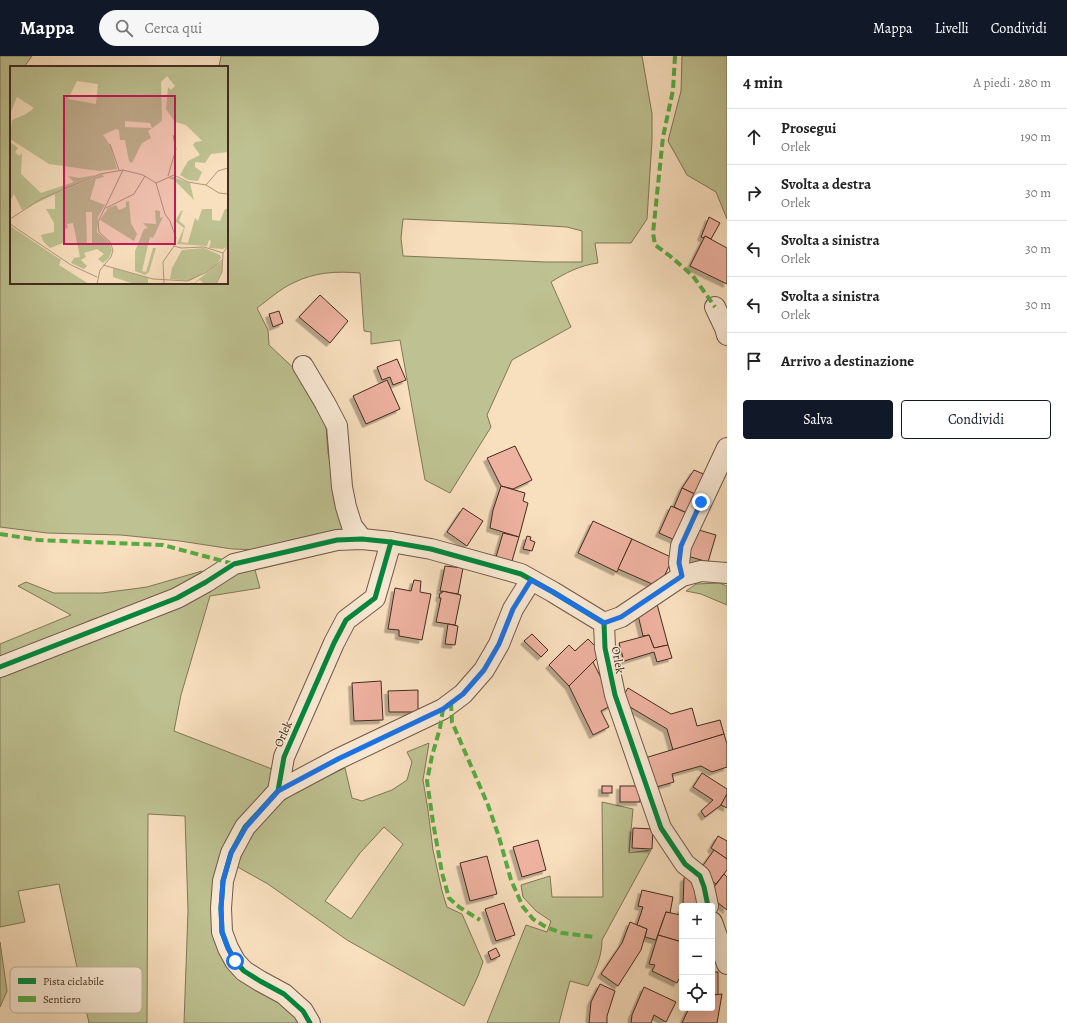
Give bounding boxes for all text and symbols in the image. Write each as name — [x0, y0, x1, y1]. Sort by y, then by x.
search box — [99, 10, 379, 46]
text: Mappa — [20, 15, 75, 41]
icon: search — [113, 17, 135, 39]
text: Cerca qui — [145, 18, 202, 38]
text: Mappa — [873, 19, 913, 38]
text: Livelli — [935, 19, 969, 38]
text: Condividi — [991, 19, 1047, 38]
inset map — [10, 66, 228, 284]
text: 4 min — [743, 71, 783, 94]
text: A piedi · 280 m — [973, 74, 1051, 91]
text: Prosegui — [781, 118, 837, 138]
icon: ahead — [743, 126, 765, 148]
text: 190 m — [1020, 128, 1051, 145]
text: Orlek — [781, 138, 810, 155]
text: Svolta a destra — [781, 174, 871, 194]
icon: right — [743, 182, 765, 204]
text: 30 m — [1025, 184, 1051, 201]
text: Orlek — [781, 194, 810, 211]
text: Svolta a sinistra — [781, 230, 880, 250]
icon: left — [743, 238, 765, 260]
text: 30 m — [1025, 240, 1051, 257]
text: Orlek — [781, 250, 810, 267]
text: Svolta a sinistra — [781, 286, 880, 306]
icon: left — [743, 294, 765, 316]
text: 30 m — [1025, 296, 1051, 313]
text: Orlek — [781, 306, 810, 323]
icon: arrive — [743, 350, 765, 372]
text: Arrivo a destinazione — [781, 351, 914, 371]
button: Salva — [743, 400, 893, 439]
button: Condividi — [901, 400, 1051, 439]
route end — [692, 493, 710, 511]
street label: Orlek — [608, 645, 628, 675]
street label: Orlek — [270, 718, 296, 750]
map controls — [679, 903, 715, 1011]
button: + — [679, 903, 715, 939]
button: − — [679, 939, 715, 975]
route start — [226, 952, 244, 970]
legend — [10, 967, 142, 1013]
text: Pista ciclabile — [43, 974, 104, 989]
button: locate — [679, 975, 715, 1011]
text: Sentiero — [43, 992, 81, 1007]

